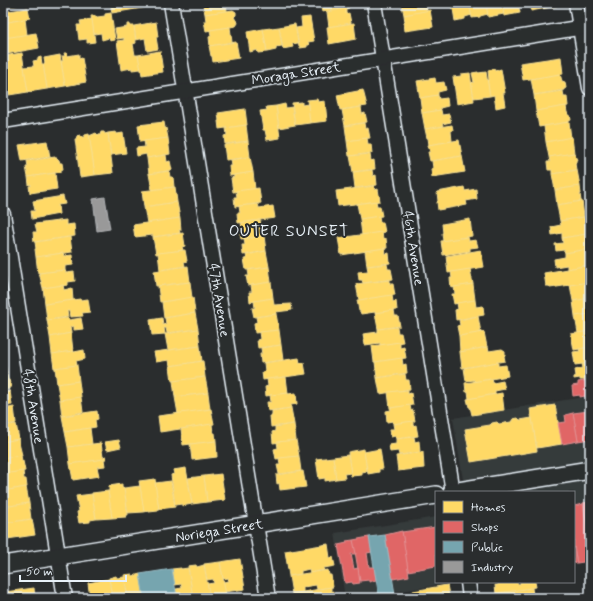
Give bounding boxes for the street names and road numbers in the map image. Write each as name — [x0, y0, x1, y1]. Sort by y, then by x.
street label: Moraga Street — [250, 58, 343, 91]
street label: 46th Avenue — [398, 210, 428, 287]
street label: 47th Avenue — [204, 262, 234, 339]
street label: 48th Avenue — [18, 368, 48, 445]
street label: Noriega Street — [174, 515, 265, 548]

